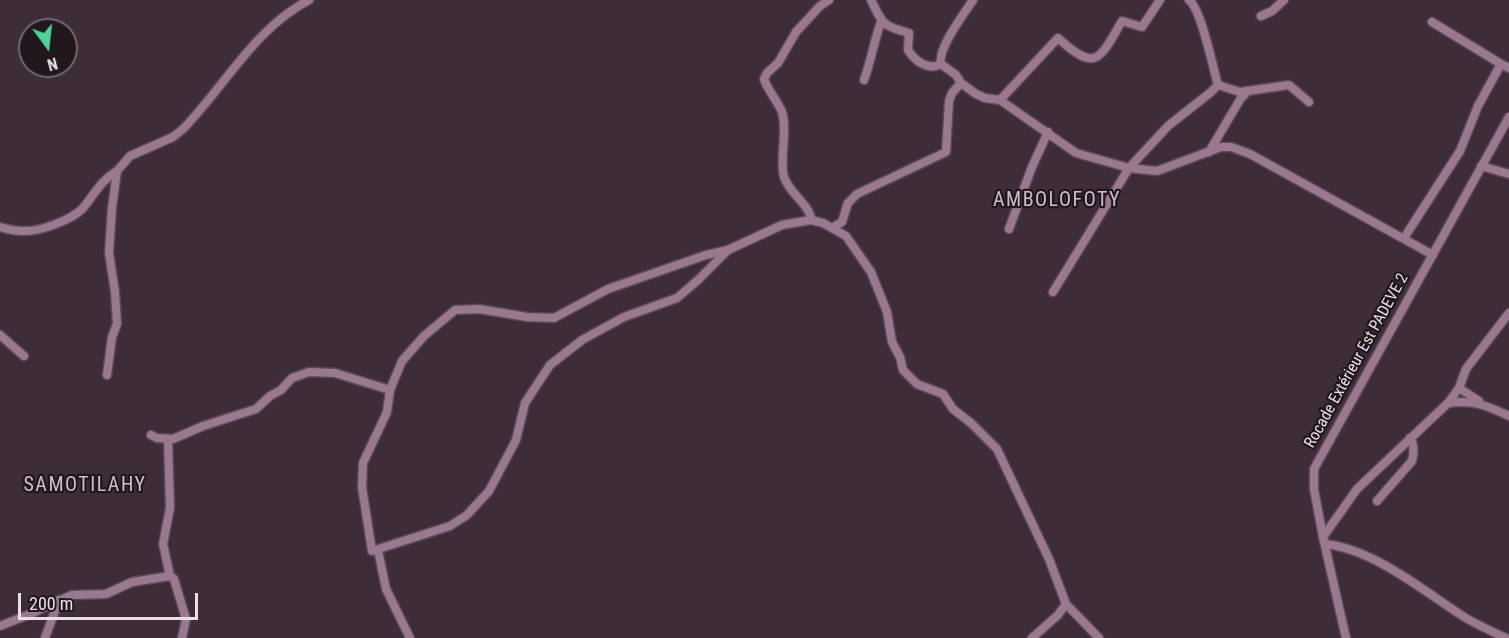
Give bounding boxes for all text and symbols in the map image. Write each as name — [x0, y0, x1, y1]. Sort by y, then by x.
north arrow — [18, 18, 78, 78]
text: N — [45, 53, 59, 74]
district label: AMBOLOFOTY — [993, 189, 1121, 213]
street label: Rocade Extérieur Est PADEVE 2 — [1301, 270, 1413, 452]
district label: SAMOTILAHY — [23, 474, 147, 498]
scale bar — [21, 581, 201, 619]
text: 200 m — [29, 593, 73, 614]

